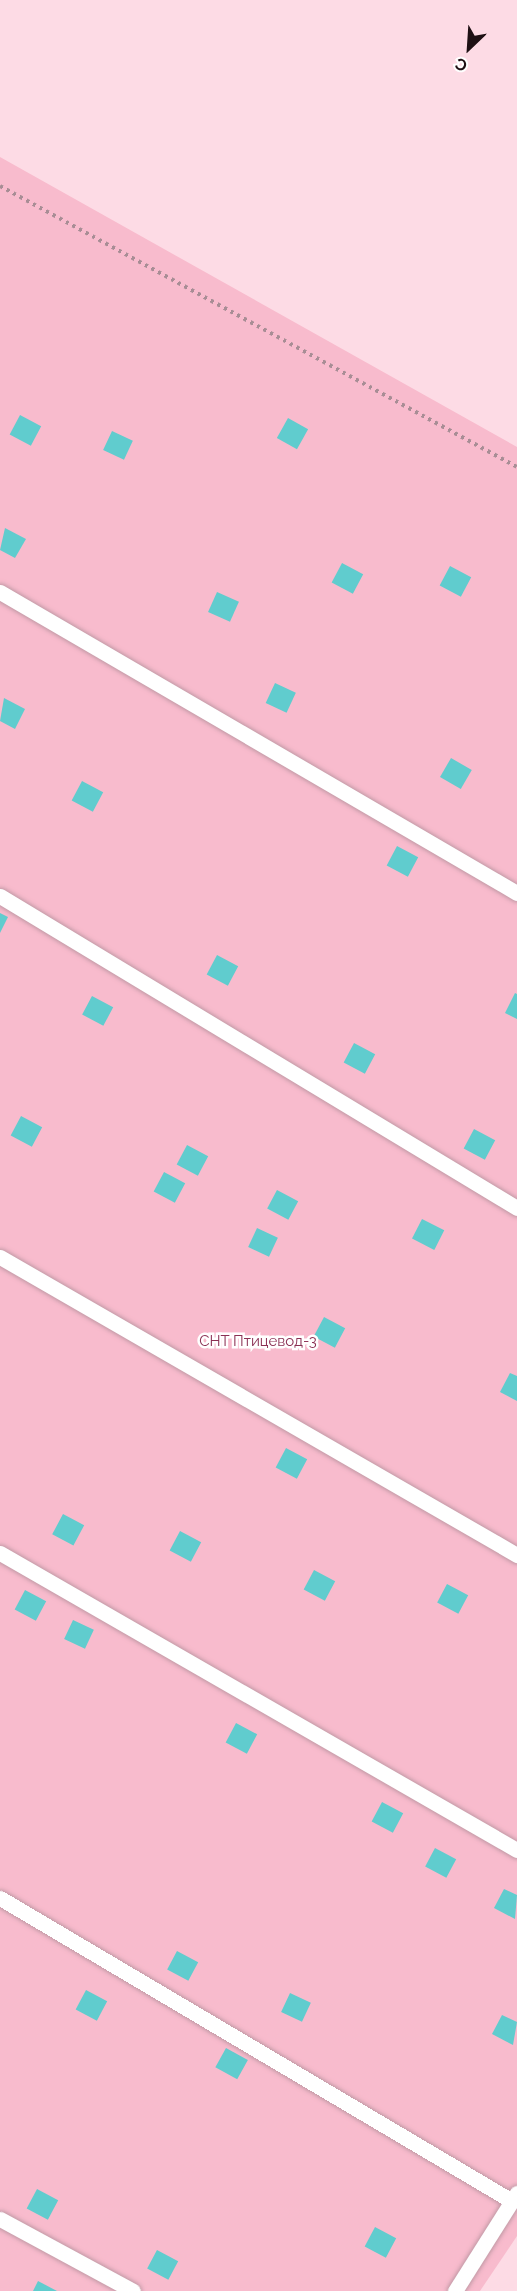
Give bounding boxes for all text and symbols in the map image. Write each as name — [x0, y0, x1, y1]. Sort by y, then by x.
north arrow — [439, 18, 499, 78]
text: С — [452, 54, 470, 76]
park label: СНТ Птицевод-3 — [199, 1333, 317, 1351]

